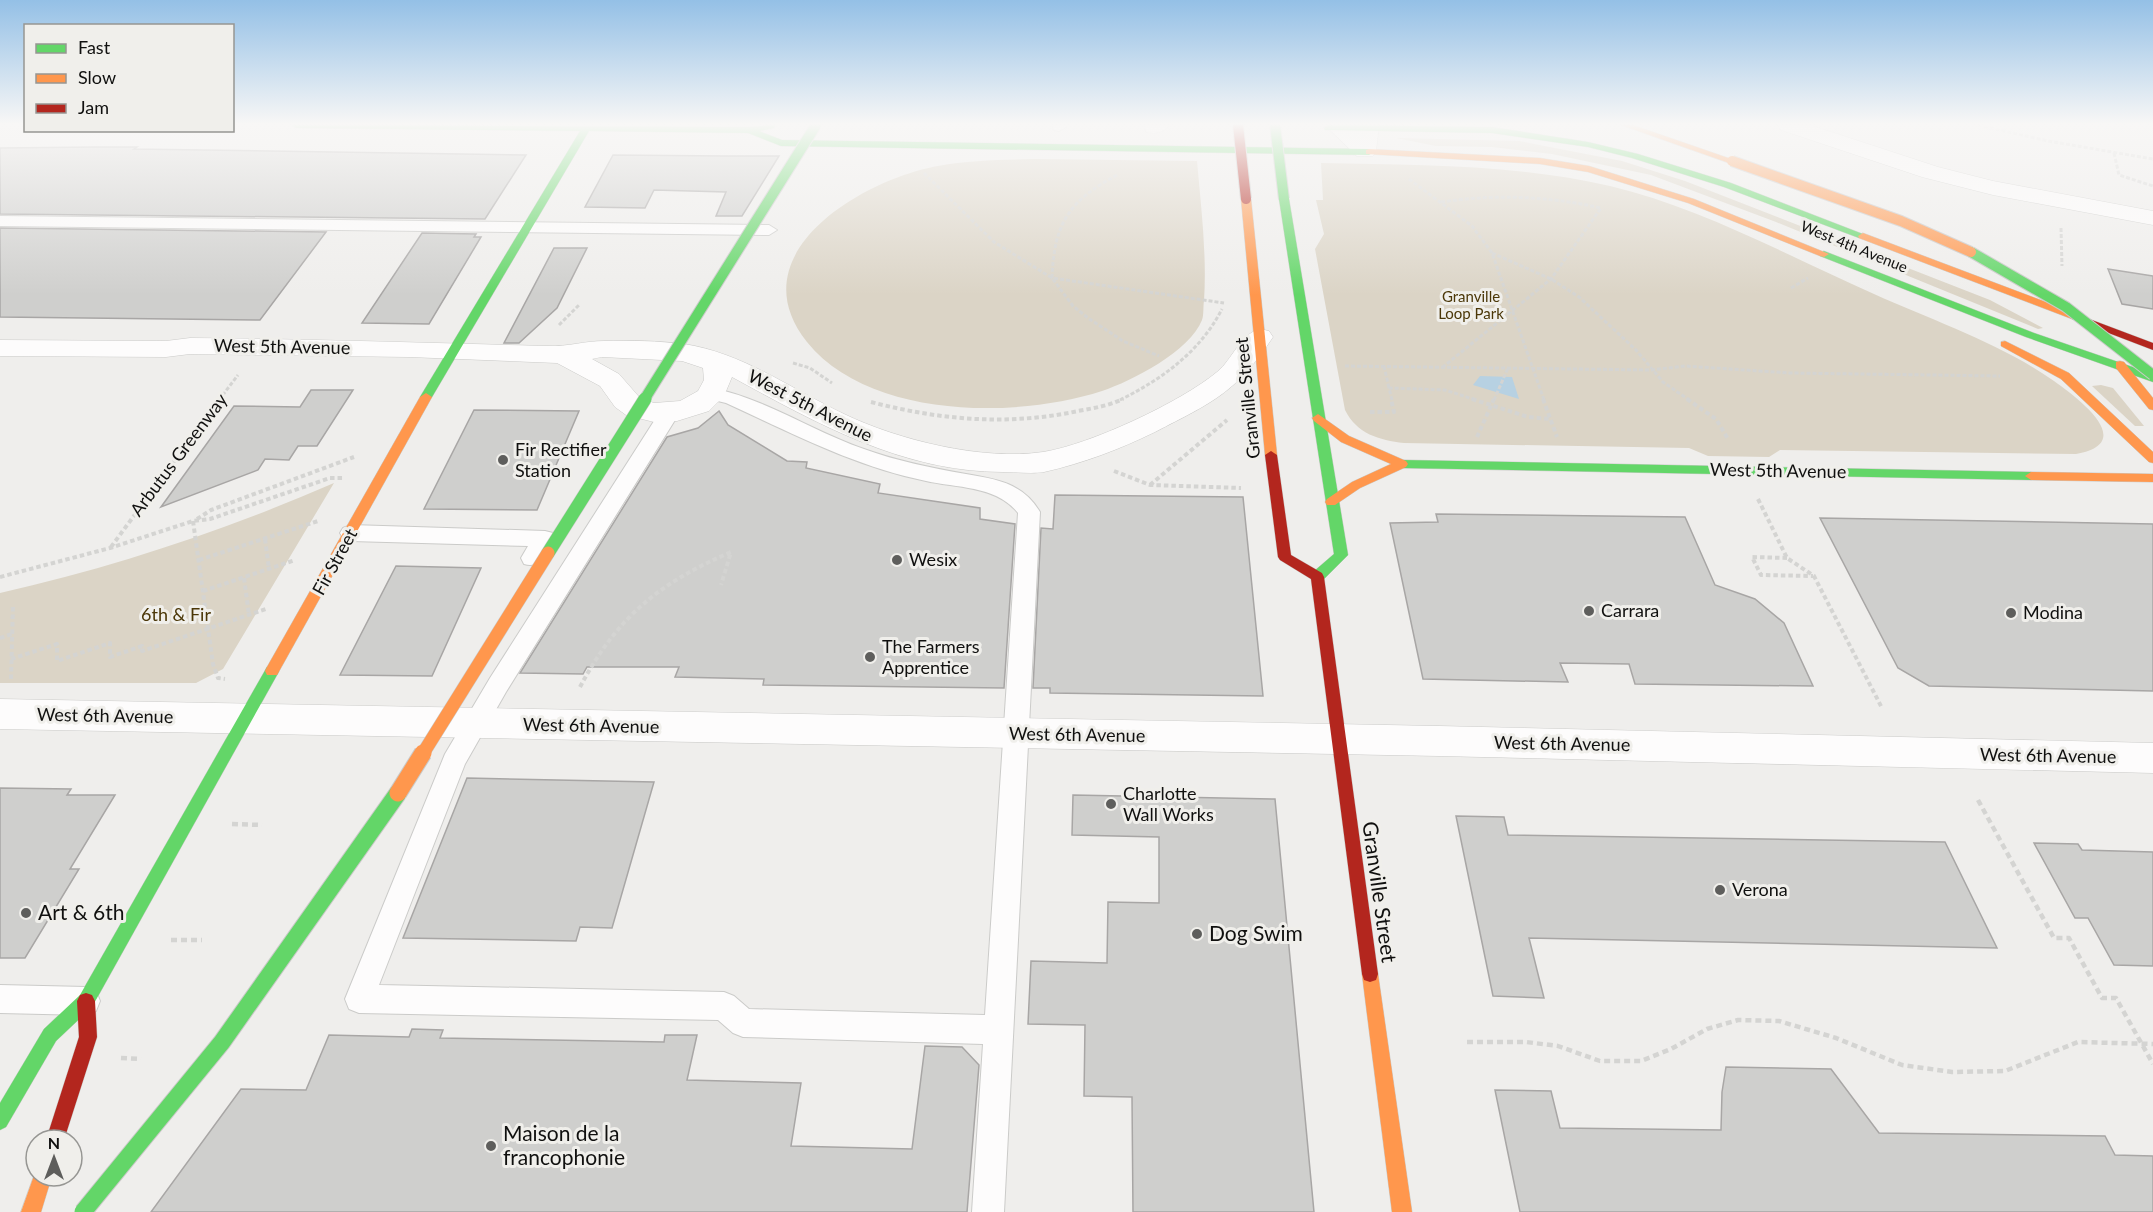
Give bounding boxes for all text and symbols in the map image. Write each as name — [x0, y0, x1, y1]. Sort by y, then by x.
legend — [24, 24, 234, 132]
text: Fast — [78, 36, 111, 58]
text: Slow — [78, 66, 116, 88]
text: Jam — [78, 96, 109, 118]
street label: West 4th Avenue — [1798, 216, 1911, 276]
park label: Granville Loop Park — [1438, 287, 1504, 322]
street label: West 5th Avenue — [214, 334, 350, 358]
street label: Granville Street — [1230, 336, 1264, 460]
street label: West 5th Avenue — [745, 364, 876, 446]
street label: Arbutus Greenway — [125, 388, 232, 520]
place label: Fir Rectifier Station — [515, 438, 607, 481]
marker: Fir Rectifier Station — [496, 453, 510, 467]
street label: West 5th Avenue — [1710, 458, 1846, 482]
street label: Fir Street — [307, 524, 362, 599]
place label: Wesix — [909, 548, 957, 570]
marker: Wesix — [890, 553, 904, 567]
place label: Carrara — [1601, 599, 1659, 621]
place label: Modina — [2023, 601, 2083, 623]
park label: 6th & Fir — [141, 603, 211, 625]
marker: Carrara — [1582, 604, 1596, 618]
marker: Modina — [2004, 606, 2018, 620]
place label: The Farmers Apprentice — [882, 635, 980, 678]
marker: The Farmers Apprentice — [863, 650, 877, 664]
street label: West 6th Avenue — [37, 703, 173, 727]
street label: West 6th Avenue — [523, 713, 659, 737]
street label: West 6th Avenue — [1009, 722, 1145, 746]
street label: West 6th Avenue — [1494, 731, 1630, 755]
street label: West 6th Avenue — [1980, 743, 2116, 767]
place label: Charlotte Wall Works — [1123, 782, 1214, 825]
marker: Charlotte Wall Works — [1104, 797, 1118, 811]
street label: Granville Street — [1358, 820, 1403, 964]
place label: Verona — [1732, 878, 1788, 900]
marker: Verona — [1713, 883, 1727, 897]
place label: Art & 6th — [38, 899, 124, 924]
marker: Art & 6th — [19, 906, 33, 920]
place label: Dog Swim — [1209, 920, 1303, 945]
marker: Dog Swim — [1190, 927, 1204, 941]
place label: Maison de la francophonie — [503, 1120, 625, 1169]
north arrow — [24, 1128, 84, 1188]
text: N — [48, 1133, 60, 1152]
marker: Maison de la francophonie — [484, 1139, 498, 1153]

